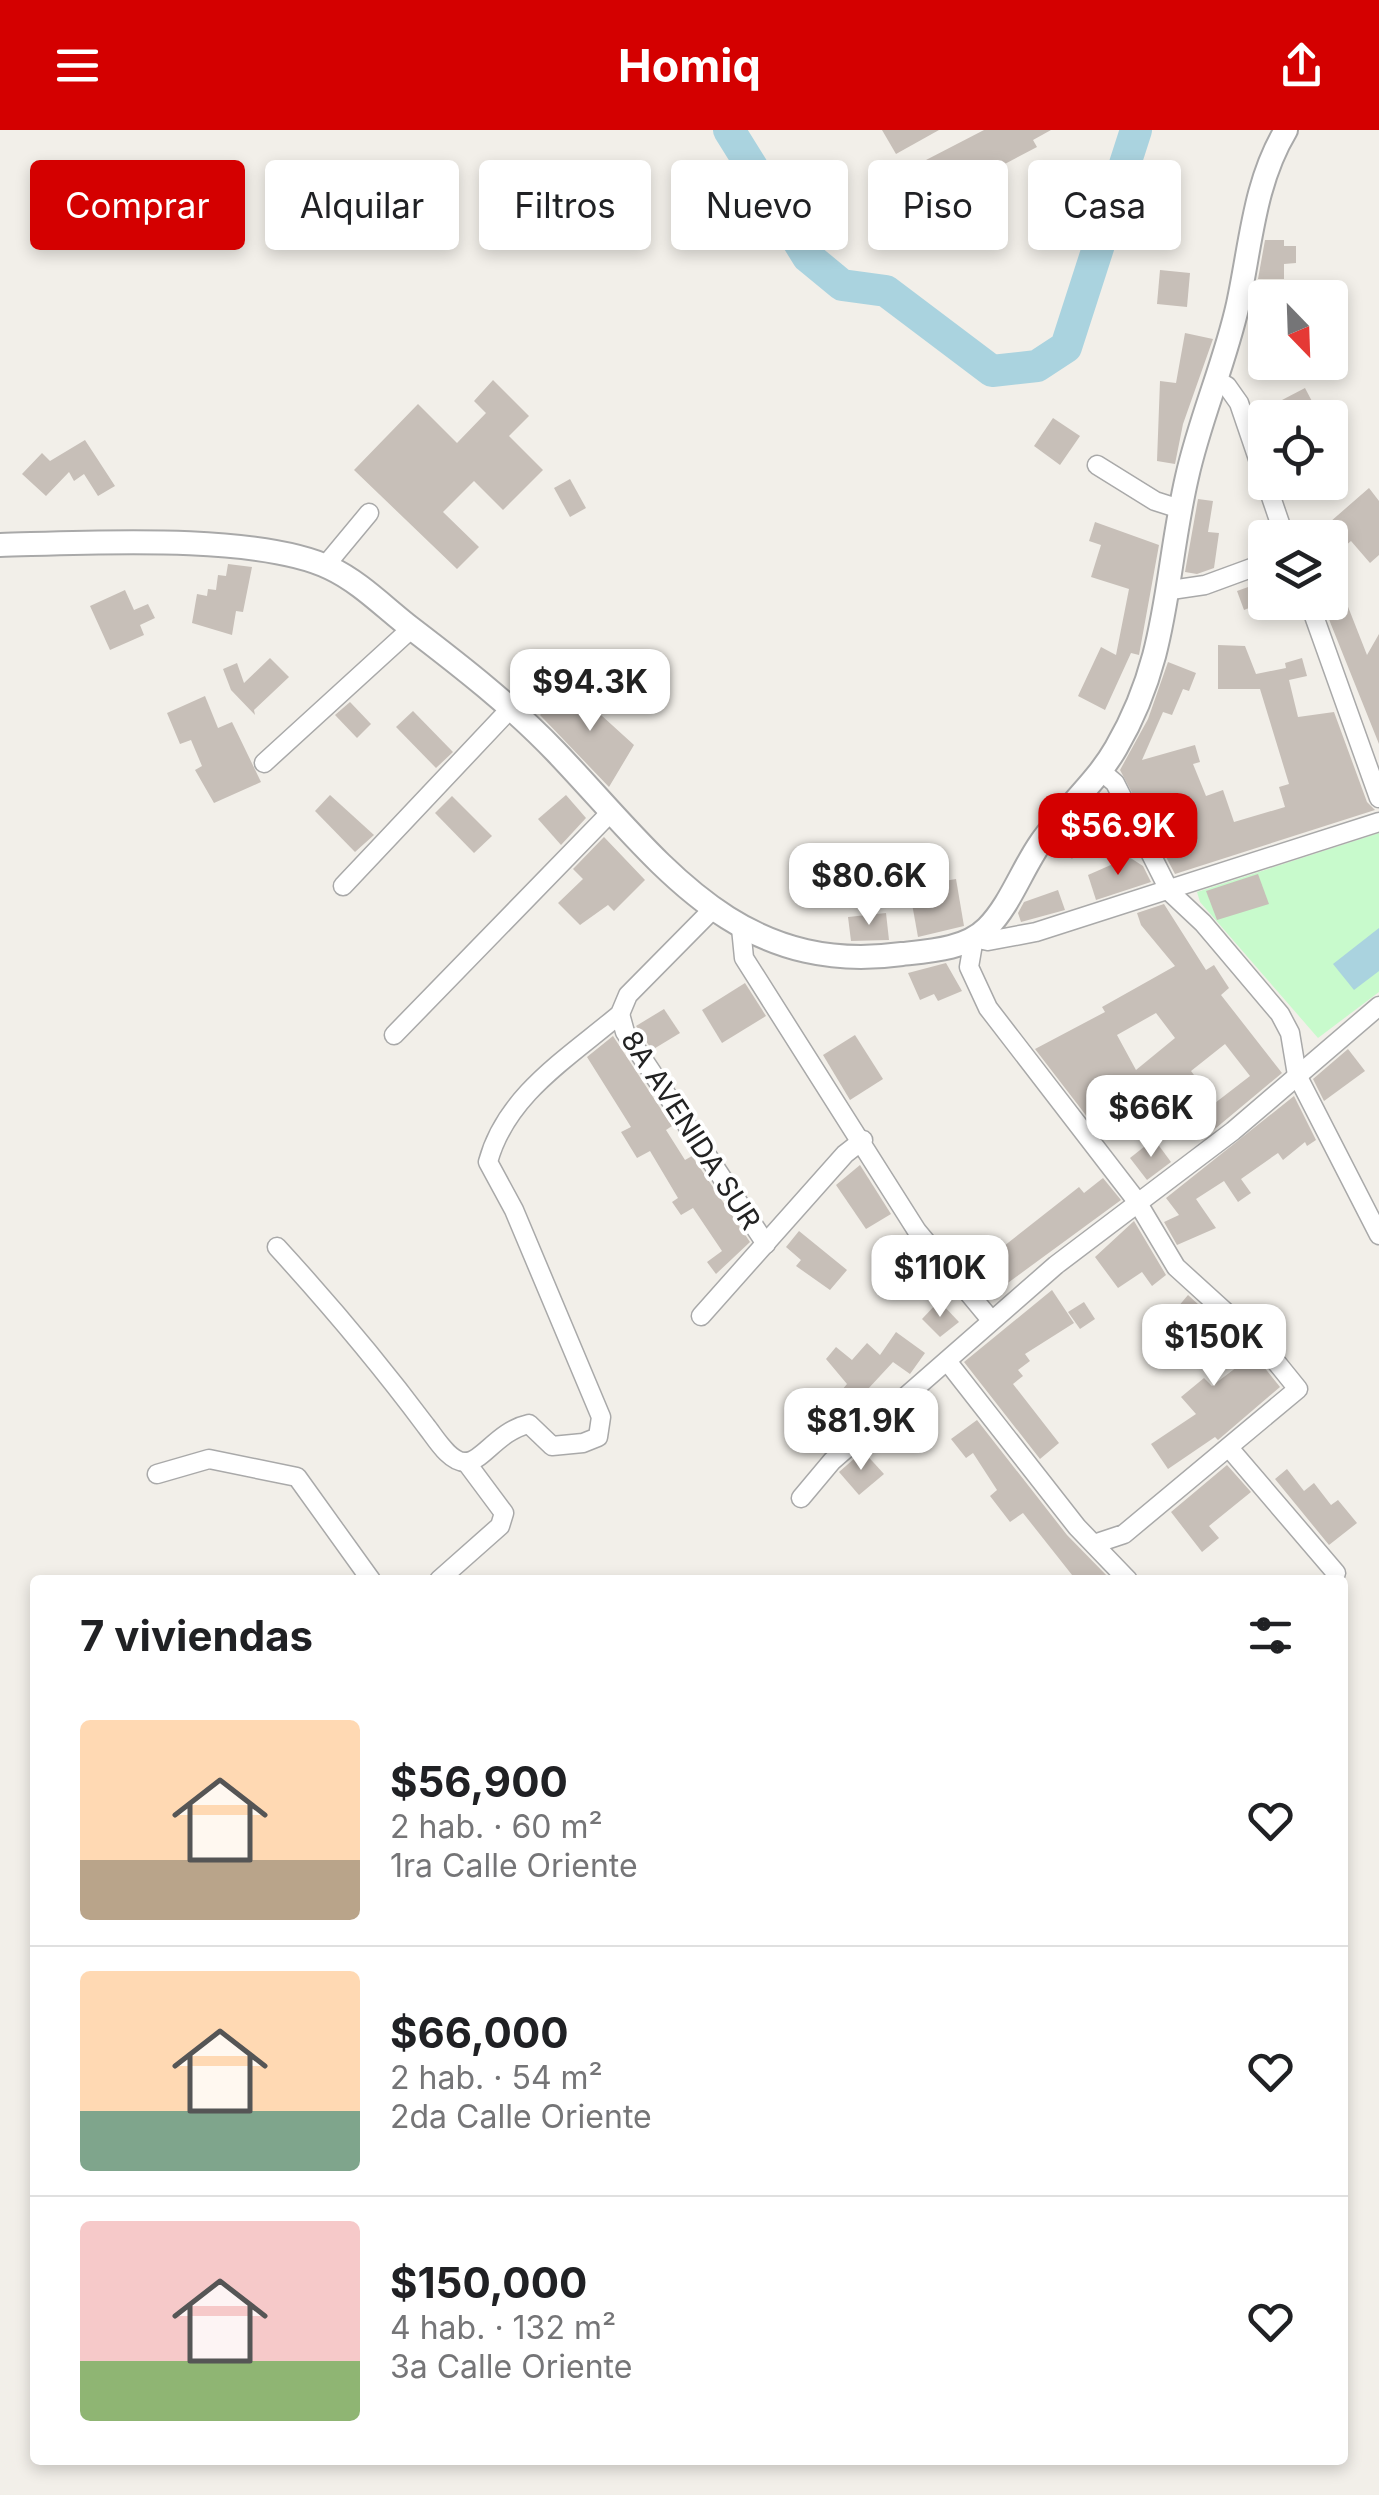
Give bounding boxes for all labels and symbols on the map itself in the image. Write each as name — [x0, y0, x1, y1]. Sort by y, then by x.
north arrow — [1248, 280, 1348, 380]
pin: $94.3K — [509, 649, 671, 734]
pin: $56.9K — [1037, 793, 1199, 878]
pin: $80.6K — [788, 843, 950, 928]
street label: 8A AVENIDA SUR — [614, 1024, 768, 1236]
pin: $66K — [1092, 1075, 1210, 1160]
pin: $110K — [870, 1235, 1010, 1320]
pin: $150K — [1144, 1304, 1284, 1389]
pin: $81.9K — [780, 1388, 942, 1473]

